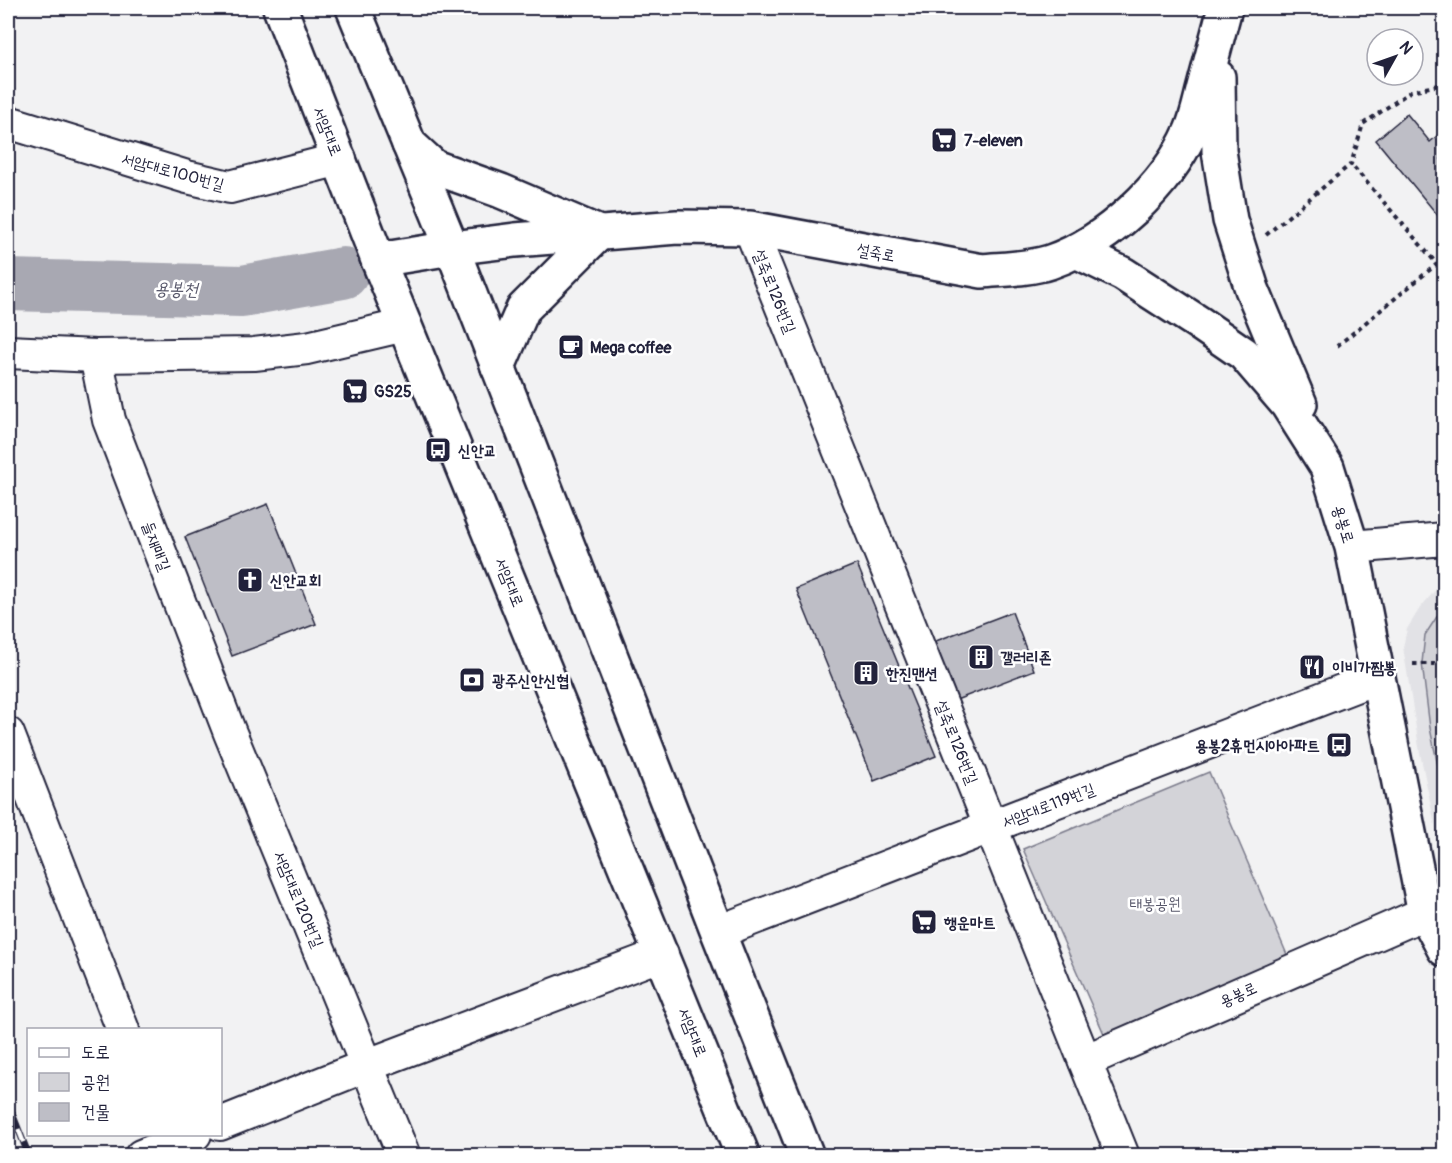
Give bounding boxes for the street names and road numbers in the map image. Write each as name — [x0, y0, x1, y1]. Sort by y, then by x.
street label: 서암대로 — [308, 104, 346, 159]
street label: 서암대로100번길 — [119, 149, 226, 195]
street label: 설죽로 — [855, 240, 897, 266]
street label: 설죽로126번길 — [748, 246, 800, 336]
street label: 용봉로 — [1328, 503, 1358, 546]
street label: 들재매길 — [138, 519, 175, 574]
street label: 서암대로 — [490, 555, 528, 610]
street label: 설죽로126번길 — [930, 697, 982, 787]
street label: 서암대로119번길 — [999, 779, 1098, 833]
street label: 서암대로120번길 — [269, 848, 328, 951]
street label: 용봉로 — [1217, 978, 1260, 1012]
street label: 서암대로 — [673, 1005, 711, 1060]

